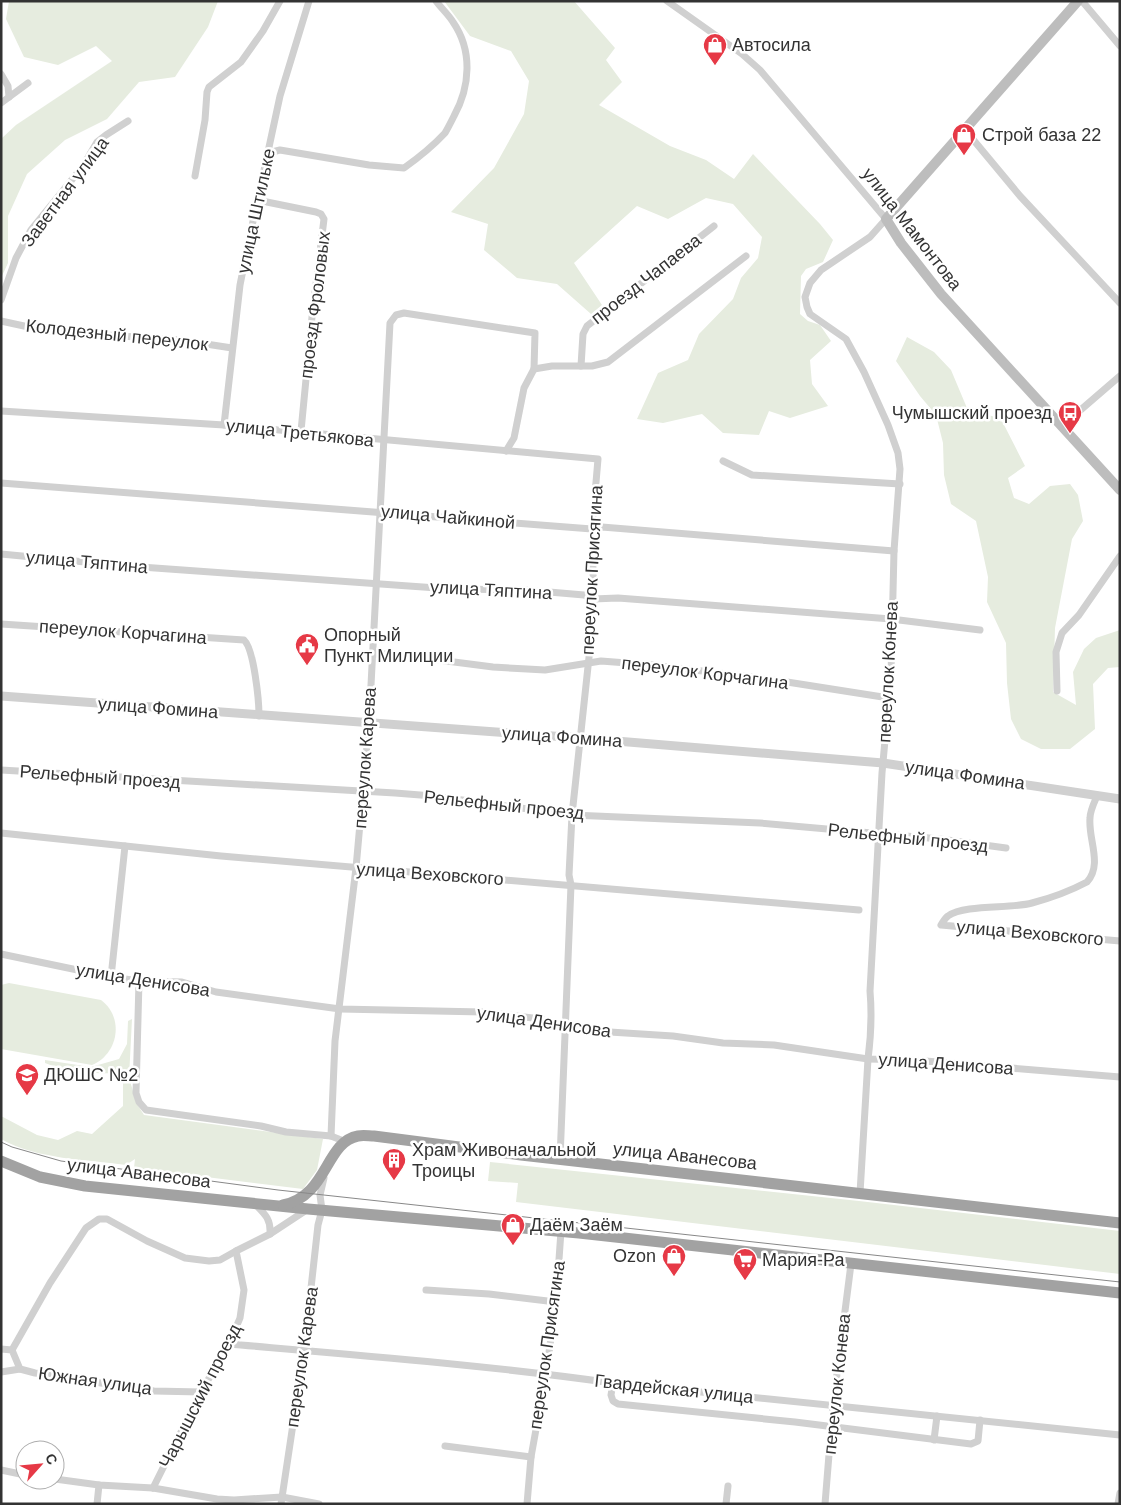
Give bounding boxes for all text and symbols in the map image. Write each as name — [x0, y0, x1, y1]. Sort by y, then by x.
shop icon: Автосила — [702, 32, 728, 66]
place label: Автосила — [732, 35, 812, 55]
shop icon: Строй база 22 — [951, 122, 977, 156]
place label: Строй база 22 — [982, 125, 1101, 145]
street label: Заветная улица — [17, 132, 113, 251]
street label: улица Штильке — [233, 147, 279, 275]
street label: улица Мамонтова — [858, 164, 966, 295]
street label: проезд Чапаева — [587, 229, 706, 328]
street label: проезд Фроловых — [296, 230, 334, 380]
street label: Колодезный переулок — [25, 315, 209, 355]
bus stop icon: Чумышский проезд — [1057, 400, 1083, 434]
place label: Чумышский проезд — [892, 403, 1052, 423]
street label: улица Третьякова — [225, 415, 376, 451]
street label: переулок Присягина — [578, 484, 606, 655]
street label: улица Чайкиной — [380, 501, 516, 533]
street label: улица Тяптина — [25, 547, 150, 577]
street label: улица Тяптина — [429, 577, 554, 603]
street label: переулок Конева — [874, 600, 902, 743]
street label: переулок Корчагина — [39, 616, 208, 648]
place label: Опорный Пункт Милиции — [324, 625, 453, 666]
public building icon: Опорный Пункт Милиции — [294, 632, 320, 666]
street label: переулок Корчагина — [620, 653, 790, 693]
street label: переулок Карева — [350, 686, 380, 829]
street label: улица Фомина — [97, 694, 220, 722]
street label: улица Фомина — [501, 723, 624, 751]
street label: улица Фомина — [904, 757, 1027, 793]
street label: Рельефный проезд — [19, 761, 181, 793]
street label: Рельефный проезд — [423, 787, 586, 823]
street label: Рельефный проезд — [827, 820, 990, 856]
street label: улица Веховского — [356, 859, 504, 889]
street label: улица Веховского — [956, 917, 1104, 949]
street label: улица Денисова — [75, 960, 212, 1001]
street label: улица Денисова — [476, 1003, 613, 1041]
street label: улица Денисова — [878, 1049, 1015, 1079]
school or university icon: ДЮШС №2 — [14, 1062, 40, 1096]
place label: ДЮШС №2 — [44, 1065, 138, 1085]
street label: улица Аванесова — [612, 1139, 759, 1174]
place label: Храм Живоначальной Троицы — [412, 1140, 596, 1181]
building icon: Храм Живоначальной Троицы — [381, 1147, 407, 1181]
street label: улица Аванесова — [66, 1154, 213, 1192]
shop icon: Даём Заём — [500, 1212, 526, 1246]
place label: Даём Заём — [530, 1215, 623, 1235]
shop icon: Ozon — [661, 1243, 687, 1277]
place label: Ozon — [613, 1246, 656, 1266]
supermarket icon: Мария-Ра — [732, 1247, 758, 1281]
place label: Мария-Ра — [762, 1250, 845, 1270]
street label: переулок Присягина — [525, 1258, 569, 1431]
street label: переулок Карева — [282, 1284, 322, 1429]
street label: переулок Конева — [820, 1312, 854, 1455]
street label: Чарышский проезд — [155, 1320, 245, 1471]
street label: Южная улица — [37, 1363, 154, 1399]
street label: Гвардейская улица — [593, 1371, 755, 1407]
north arrow — [15, 1440, 65, 1490]
text: С — [42, 1451, 61, 1467]

